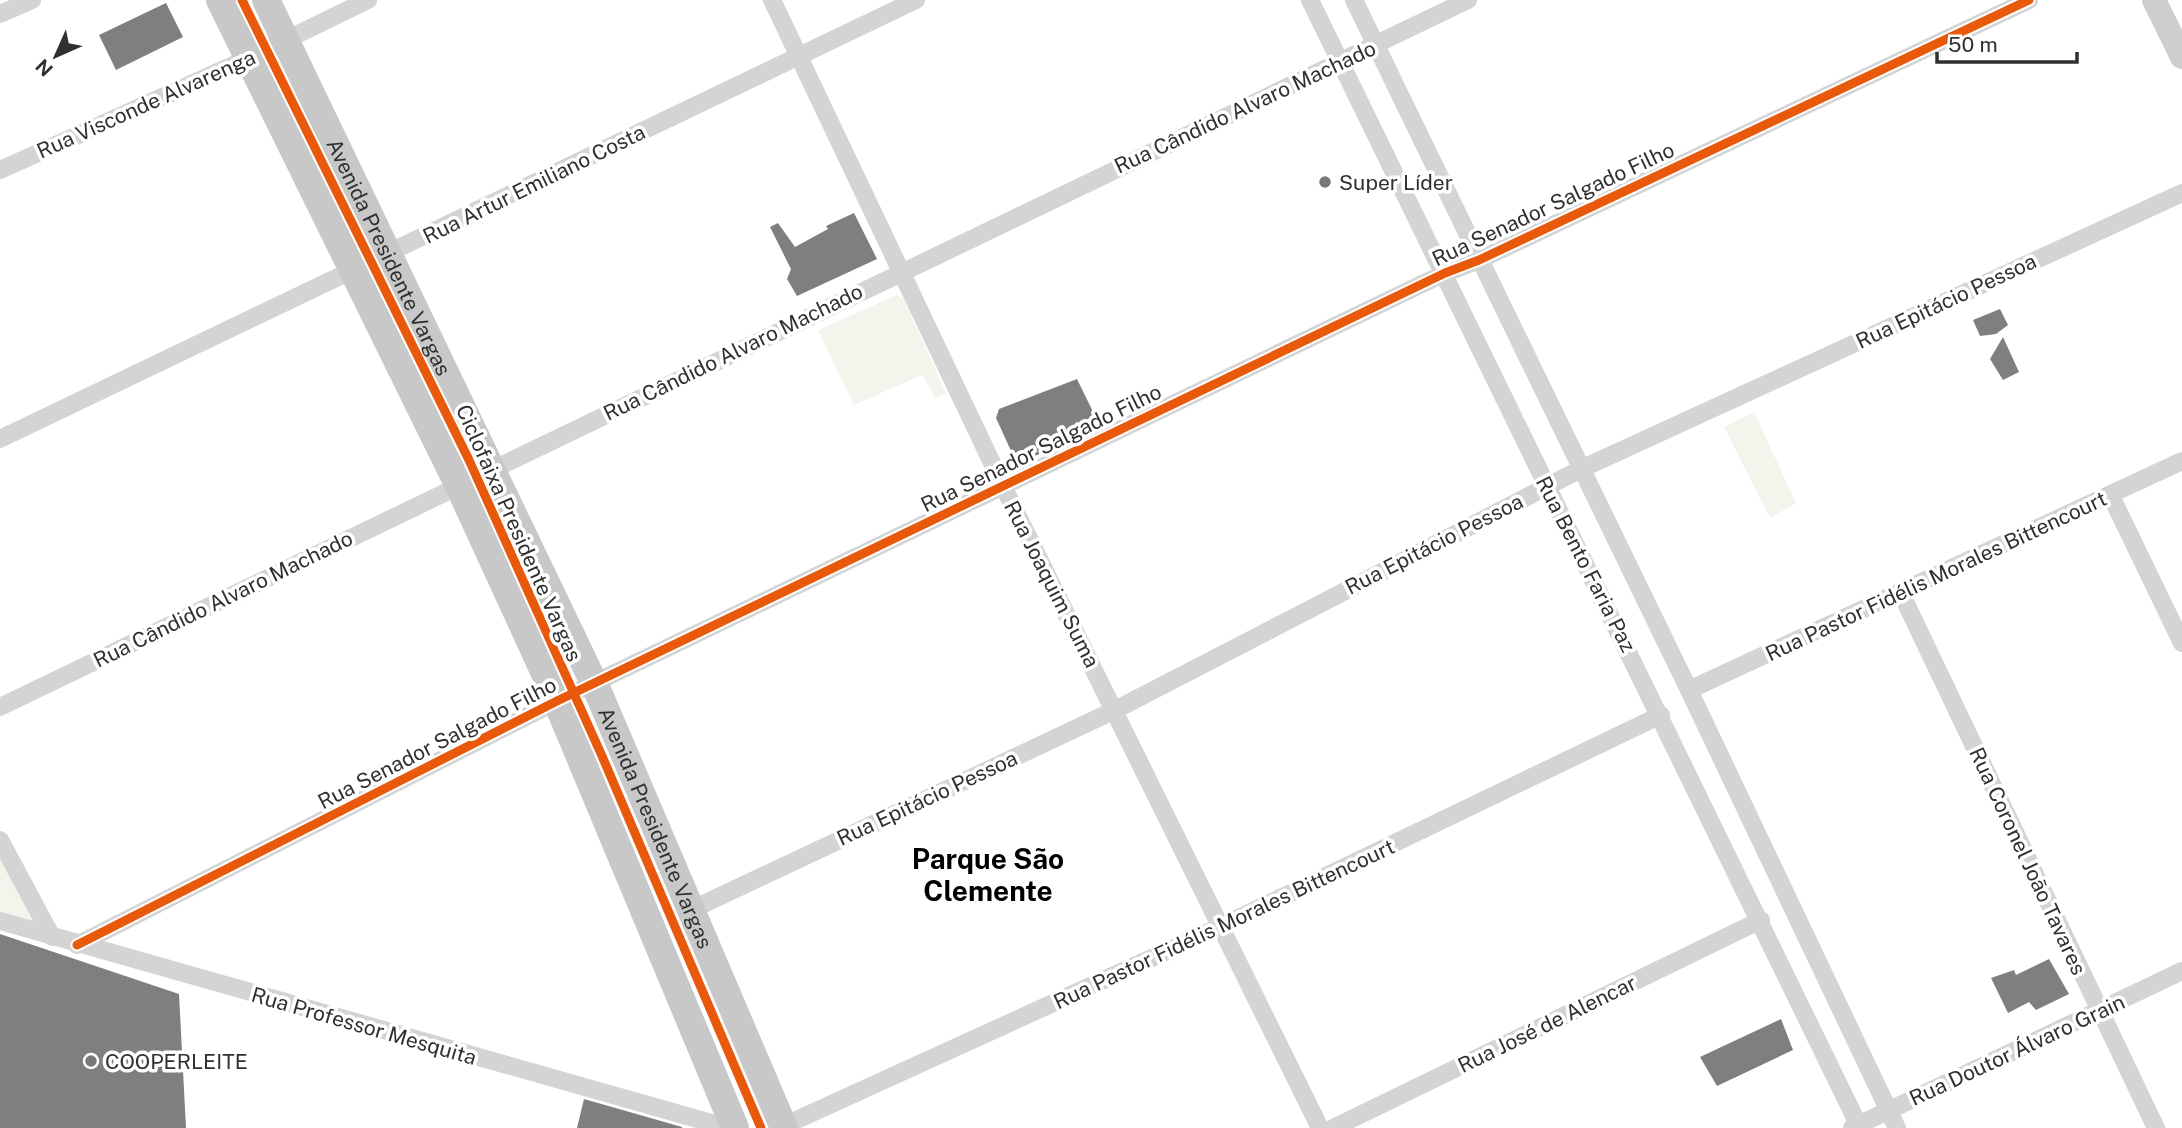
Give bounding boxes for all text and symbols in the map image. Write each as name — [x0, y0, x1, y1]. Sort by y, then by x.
north arrow — [21, 21, 91, 91]
scale bar — [1937, 21, 2077, 65]
text: 50 m — [1948, 32, 1998, 57]
street label: Rua Cândido Alvaro Machado — [1110, 35, 1380, 179]
street label: Rua Visconde Alvarenga — [33, 45, 259, 163]
text: N — [31, 55, 57, 81]
street label: Rua Artur Emiliano Costa — [419, 119, 649, 249]
street label: Avenida Presidente Vargas — [322, 134, 457, 379]
street label: Rua Senador Salgado Filho — [1428, 137, 1678, 271]
place label: Super Líder — [1339, 170, 1453, 195]
marker: Super Líder — [1317, 174, 1333, 190]
street label: Rua Epitácio Pessoa — [1852, 248, 2040, 354]
street label: Rua Cândido Alvaro Machado — [599, 278, 867, 426]
street label: Rua Senador Salgado Filho — [917, 379, 1165, 517]
street label: Ciclofaixa Presidente Vargas — [451, 401, 587, 665]
street label: Rua Bento Faria Paz — [1531, 472, 1641, 656]
street label: Rua Pastor Fidélis Morales Bittencourt — [1762, 486, 2110, 666]
street label: Rua Epitácio Pessoa — [1341, 488, 1527, 600]
street label: Rua Joaquim Suma — [999, 496, 1105, 672]
street label: Rua Cândido Alvaro Machado — [89, 525, 357, 673]
street label: Rua Senador Salgado Filho — [314, 672, 560, 814]
street label: Avenida Presidente Vargas — [593, 703, 718, 952]
street label: Rua Coronel João Tavares — [1964, 743, 2092, 979]
street label: Rua Epitácio Pessoa — [833, 745, 1021, 851]
street label: Rua Pastor Fidélis Morales Bittencourt — [1050, 834, 1398, 1014]
district label: Parque São Clemente — [912, 842, 1064, 907]
street label: Rua José de Alencar — [1454, 970, 1640, 1078]
street label: Rua Professor Mesquita — [249, 982, 479, 1070]
street label: Rua Doutor Álvaro Grain — [1905, 989, 2129, 1111]
place label: COOPERLEITE — [105, 1049, 248, 1074]
marker: COOPERLEITE — [83, 1053, 99, 1069]

